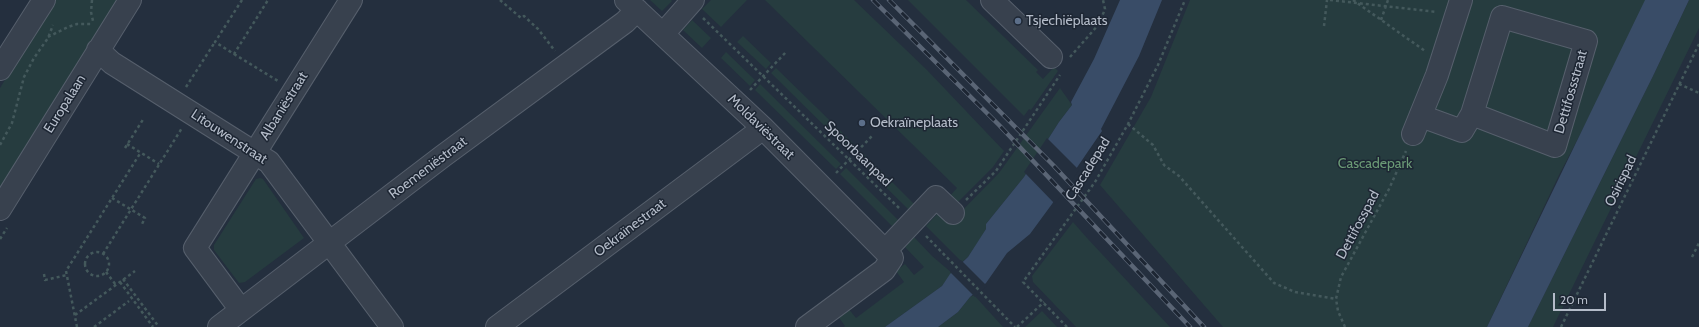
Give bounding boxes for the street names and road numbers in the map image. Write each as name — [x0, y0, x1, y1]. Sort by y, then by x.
street label: Dettifossstraat — [1551, 48, 1591, 136]
street label: Albaniëstraat — [256, 69, 312, 143]
street label: Europalaan — [40, 72, 90, 136]
street label: Moldaviëstraat — [724, 91, 798, 163]
street label: Litouwenstraat — [188, 106, 270, 168]
street label: Spoorbaanpad — [821, 118, 895, 190]
street label: Roemeniëstraat — [386, 133, 470, 203]
street label: Cascadepad — [1062, 134, 1114, 204]
street label: Osirispad — [1601, 153, 1641, 209]
street label: Dettifosspad — [1333, 188, 1383, 262]
street label: Oekraïnestraat — [591, 195, 669, 261]

